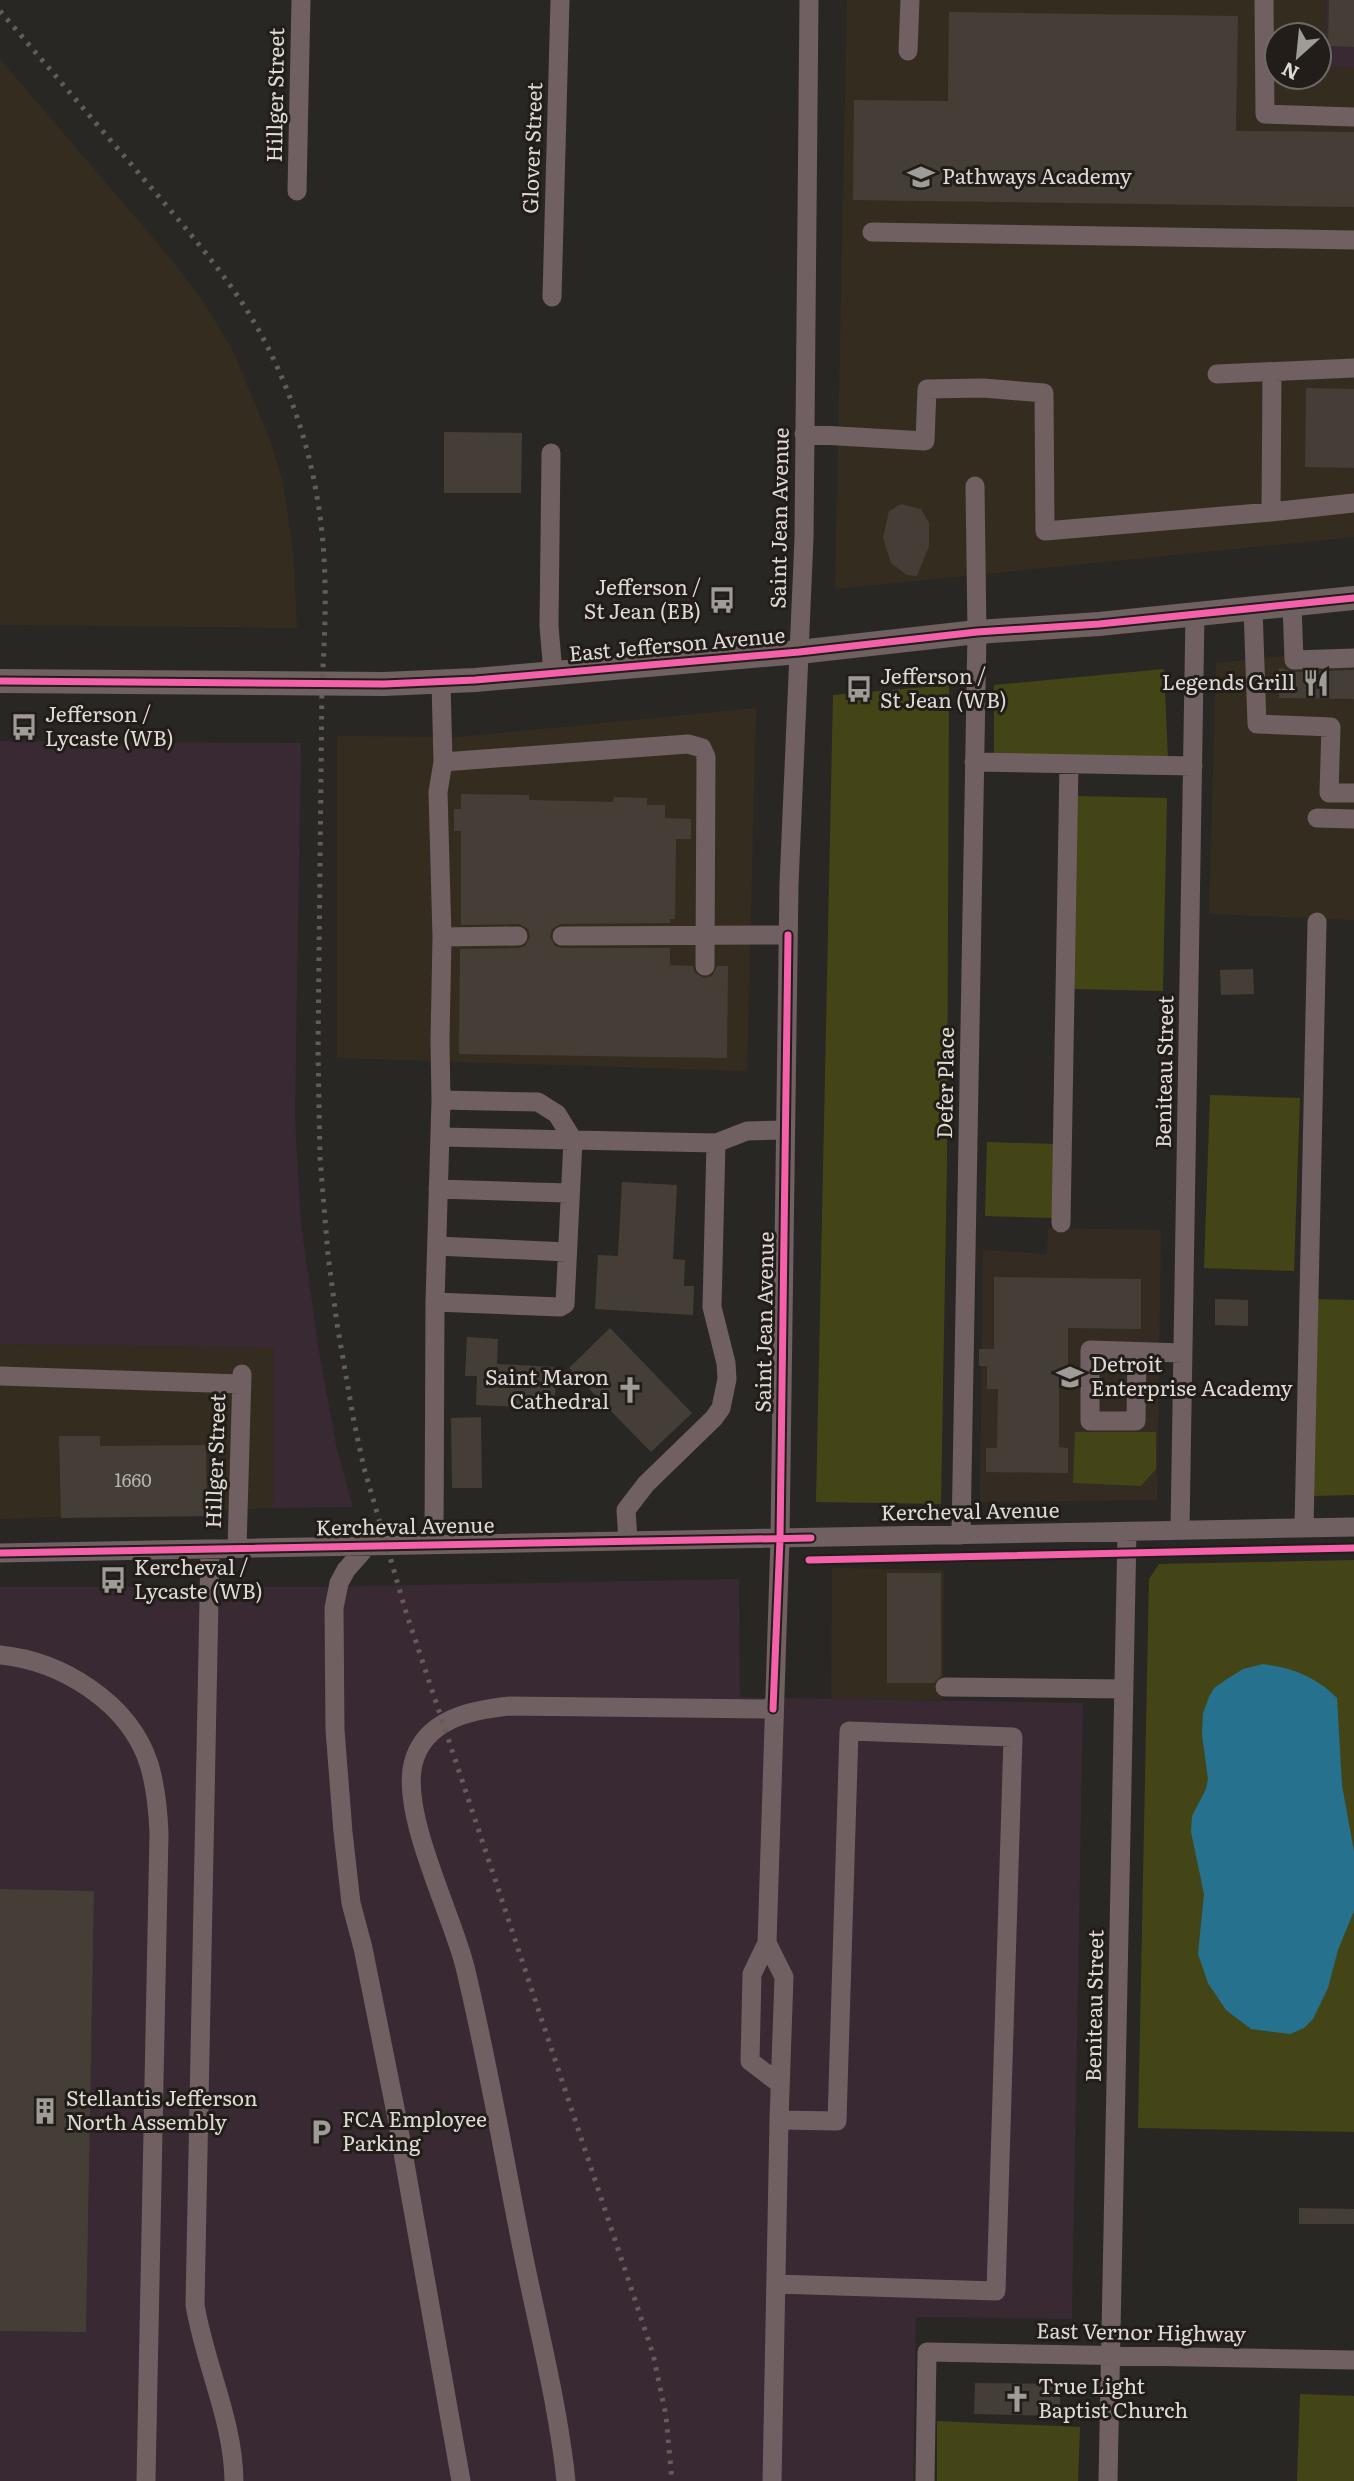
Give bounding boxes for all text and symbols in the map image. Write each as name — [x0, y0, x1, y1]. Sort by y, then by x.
north arrow — [1263, 21, 1333, 91]
street label: Hillger Street — [257, 27, 290, 163]
text: N — [1276, 56, 1303, 88]
street label: Glover Street — [513, 81, 548, 214]
place label: Pathways Academy — [942, 159, 1133, 190]
school or university icon: Pathways Academy — [906, 162, 936, 192]
street label: Saint Jean Avenue — [760, 427, 795, 609]
place label: Jefferson / St Jean (EB) — [584, 570, 701, 625]
bus stop icon: Jefferson / St Jean (EB) — [707, 585, 737, 615]
street label: East Jefferson Avenue — [567, 618, 786, 667]
place label: Jefferson / St Jean (WB) — [880, 659, 1007, 714]
place label: Legends Grill — [1162, 665, 1295, 696]
restaurant icon: Legends Grill — [1301, 668, 1331, 698]
bus stop icon: Jefferson / St Jean (WB) — [844, 674, 874, 704]
place label: Jefferson / Lycaste (WB) — [45, 697, 174, 752]
bus stop icon: Jefferson / Lycaste (WB) — [9, 712, 39, 742]
street label: Beniteau Street — [1146, 995, 1179, 1148]
street label: Defer Place — [927, 1027, 960, 1139]
street label: Saint Jean Avenue — [745, 1231, 780, 1413]
place label: Detroit Enterprise Academy — [1091, 1347, 1293, 1402]
place label: Saint Maron Cathedral — [485, 1360, 609, 1415]
school or university icon: Detroit Enterprise Academy — [1055, 1362, 1085, 1392]
church icon: Saint Maron Cathedral — [615, 1375, 645, 1405]
street label: Hillger Street — [196, 1392, 231, 1529]
house number: 1660 — [114, 1466, 152, 1493]
street label: Kercheval Avenue — [880, 1492, 1060, 1527]
street label: Kercheval Avenue — [315, 1507, 495, 1542]
place label: Kercheval / Lycaste (WB) — [134, 1550, 263, 1605]
bus stop icon: Kercheval / Lycaste (WB) — [98, 1565, 128, 1595]
street label: Beniteau Street — [1076, 1929, 1109, 2082]
place label: Stellantis Jefferson North Assembly — [66, 2081, 258, 2136]
building icon: Stellantis Jefferson North Assembly — [30, 2096, 60, 2126]
place label: FCA Employee Parking — [342, 2102, 487, 2157]
parking icon: FCA Employee Parking — [306, 2117, 336, 2147]
street label: East Vernor Highway — [1036, 2313, 1247, 2348]
place label: True Light Baptist Church — [1038, 2369, 1188, 2424]
church icon: True Light Baptist Church — [1002, 2384, 1032, 2414]

